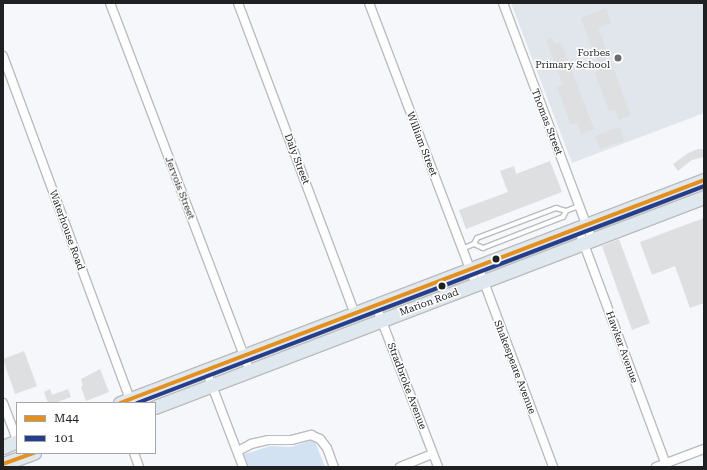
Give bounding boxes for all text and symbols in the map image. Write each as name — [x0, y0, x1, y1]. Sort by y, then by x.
place label: Forbes Primary School — [535, 46, 610, 70]
marker: Forbes Primary School — [613, 53, 623, 63]
street label: Thomas Street — [529, 87, 565, 157]
street label: William Street — [404, 110, 440, 178]
street label: Daly Street — [282, 132, 312, 186]
street label: Jervois Street — [163, 155, 197, 221]
street label: Waterhouse Road — [47, 188, 87, 272]
unlabelled marker — [491, 254, 501, 264]
unlabelled marker — [437, 281, 447, 291]
street label: Marion Road — [398, 286, 460, 318]
street label: Hawker Avenue — [603, 309, 641, 385]
street label: Shakespeare Avenue — [492, 318, 538, 416]
street label: Stradbroke Avenue — [385, 341, 429, 431]
legend — [16, 402, 156, 454]
text: M44 — [54, 411, 79, 425]
text: 101 — [54, 431, 74, 445]

